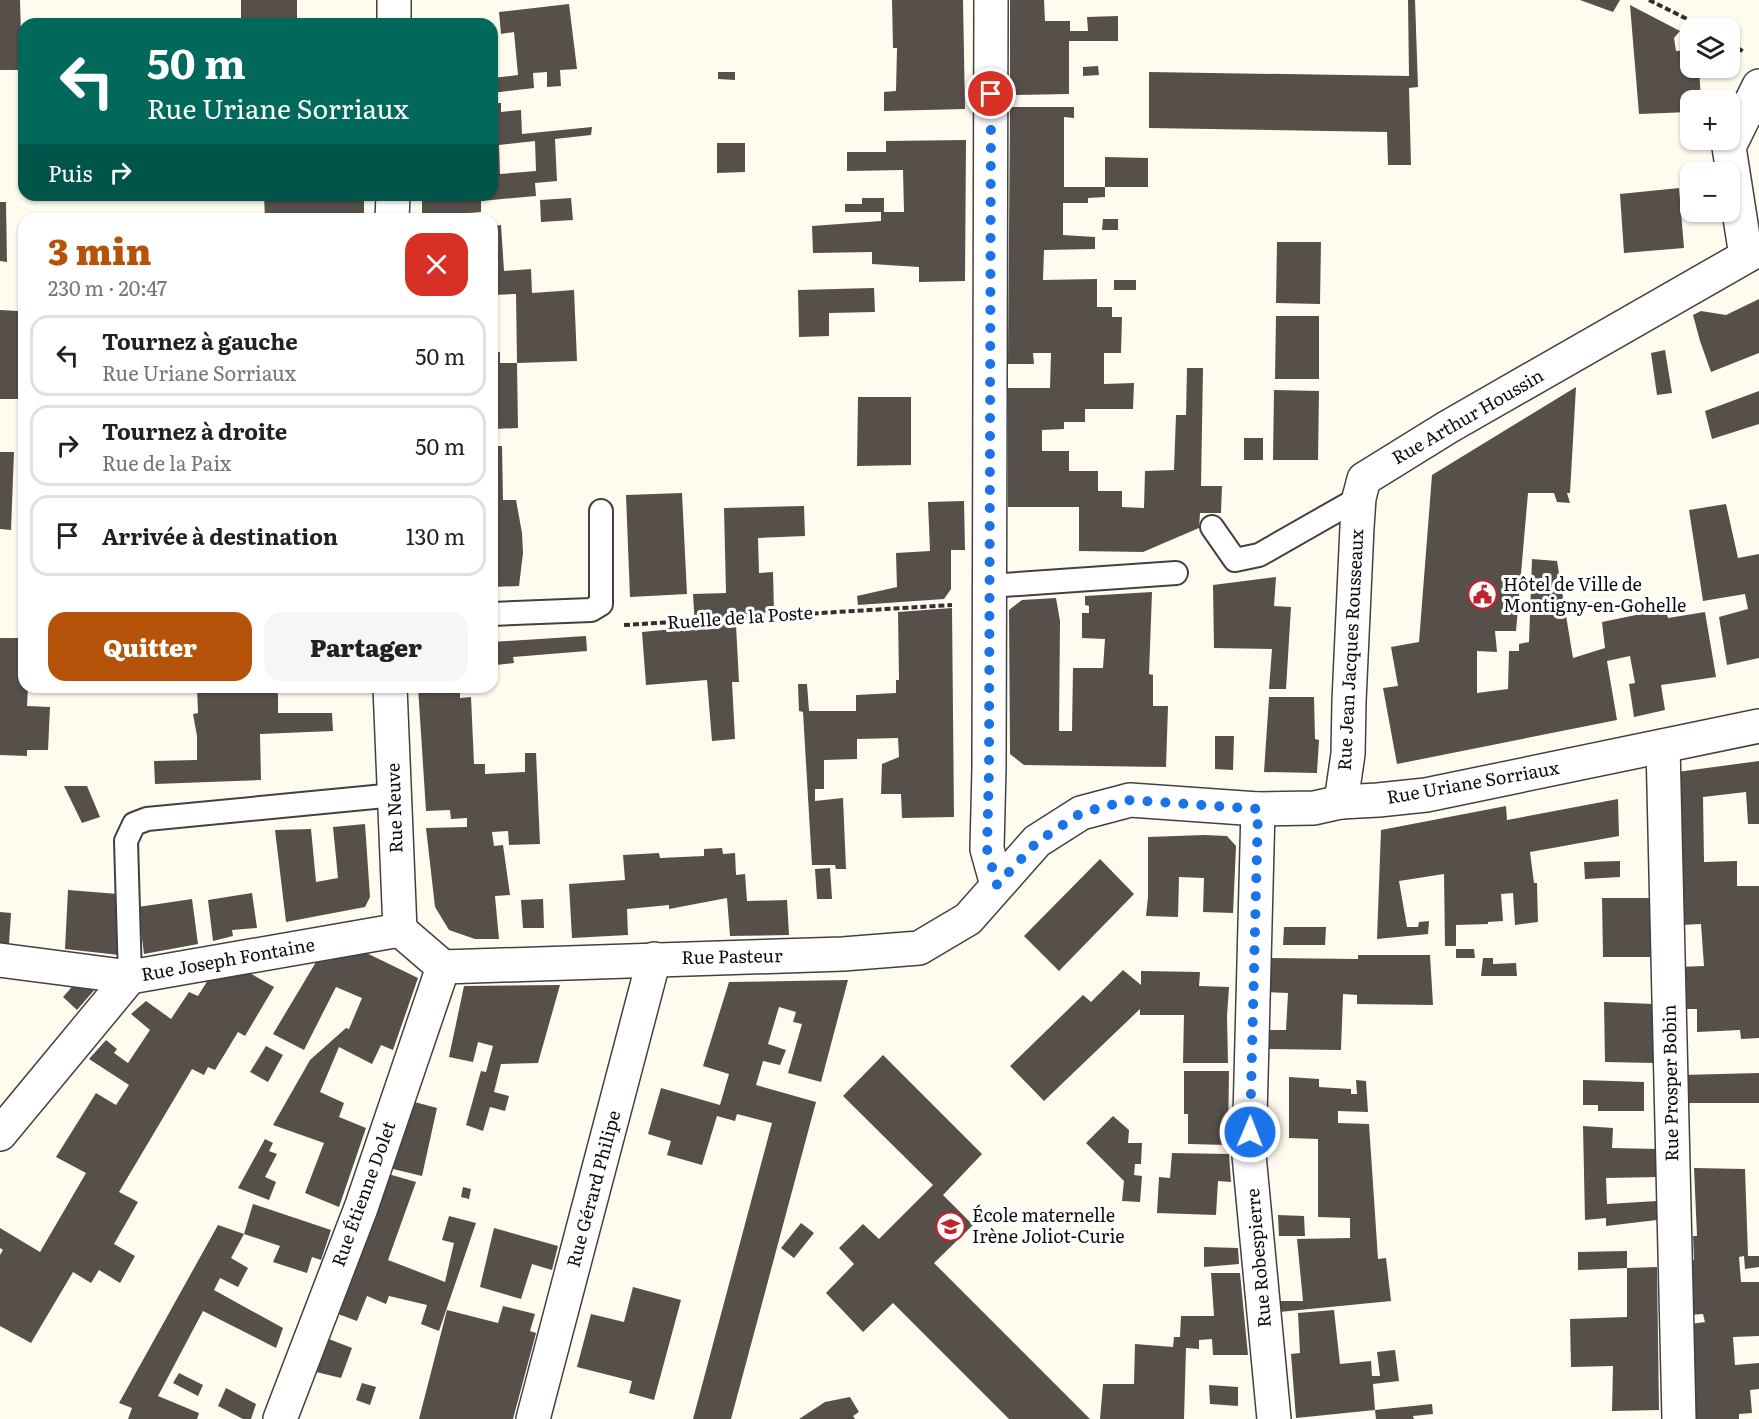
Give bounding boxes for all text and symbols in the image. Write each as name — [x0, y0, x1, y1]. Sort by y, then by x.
map controls — [1680, 18, 1740, 222]
button: layers — [1680, 18, 1740, 78]
text: 50 m — [147, 30, 246, 92]
icon: left — [48, 42, 126, 120]
pin — [965, 68, 1016, 119]
icon: arrive — [974, 77, 1007, 110]
text: Rue Uriane Sorriaux — [147, 87, 409, 127]
button: + — [1680, 90, 1740, 150]
text: Puis — [48, 156, 92, 189]
icon: right — [104, 156, 137, 189]
button: − — [1680, 162, 1740, 222]
text: 3 min — [48, 223, 152, 276]
button: close — [405, 233, 468, 296]
text: 230 m · 20:47 — [48, 272, 167, 302]
text: Tournez à gauche — [102, 324, 298, 357]
icon: left — [51, 339, 84, 372]
text: 50 m — [415, 339, 465, 372]
text: Rue Uriane Sorriaux — [102, 357, 296, 387]
street label: Rue Arthur Houssin — [1386, 361, 1548, 470]
text: Tournez à droite — [102, 414, 287, 447]
icon: right — [51, 429, 84, 462]
text: 50 m — [415, 429, 465, 462]
text: Rue de la Paix — [102, 447, 231, 477]
icon: arrive — [51, 519, 84, 552]
text: Arrivée à destination — [102, 519, 338, 552]
text: 130 m — [406, 519, 465, 552]
street label: Rue Jean Jacques Rousseaux — [1330, 528, 1369, 771]
place label: Hôtel de Ville de Montigny-en-Gohelle — [1503, 570, 1686, 618]
public building icon: Hôtel de Ville de Montigny-en-Gohelle — [1466, 579, 1498, 611]
street label: Ruelle de la Poste — [666, 598, 814, 635]
button: Quitter — [48, 612, 252, 681]
button: Partager — [264, 612, 468, 681]
street label: Rue Uriane Sorriaux — [1384, 753, 1562, 810]
street label: Rue Neuve — [378, 762, 409, 854]
street label: Rue Joseph Fontaine — [139, 930, 317, 987]
street label: Rue Pasteur — [681, 941, 783, 970]
street label: Rue Prosper Bobin — [1655, 1004, 1684, 1162]
position arrow — [1218, 1100, 1282, 1164]
street label: Rue Gérard Philipe — [559, 1107, 626, 1270]
street label: Rue Étienne Dolet — [324, 1116, 402, 1270]
street label: Rue Robespierre — [1238, 1187, 1277, 1329]
place label: École maternelle Irène Joliot-Curie — [972, 1201, 1125, 1249]
school or university icon: École maternelle Irène Joliot-Curie — [935, 1210, 967, 1242]

